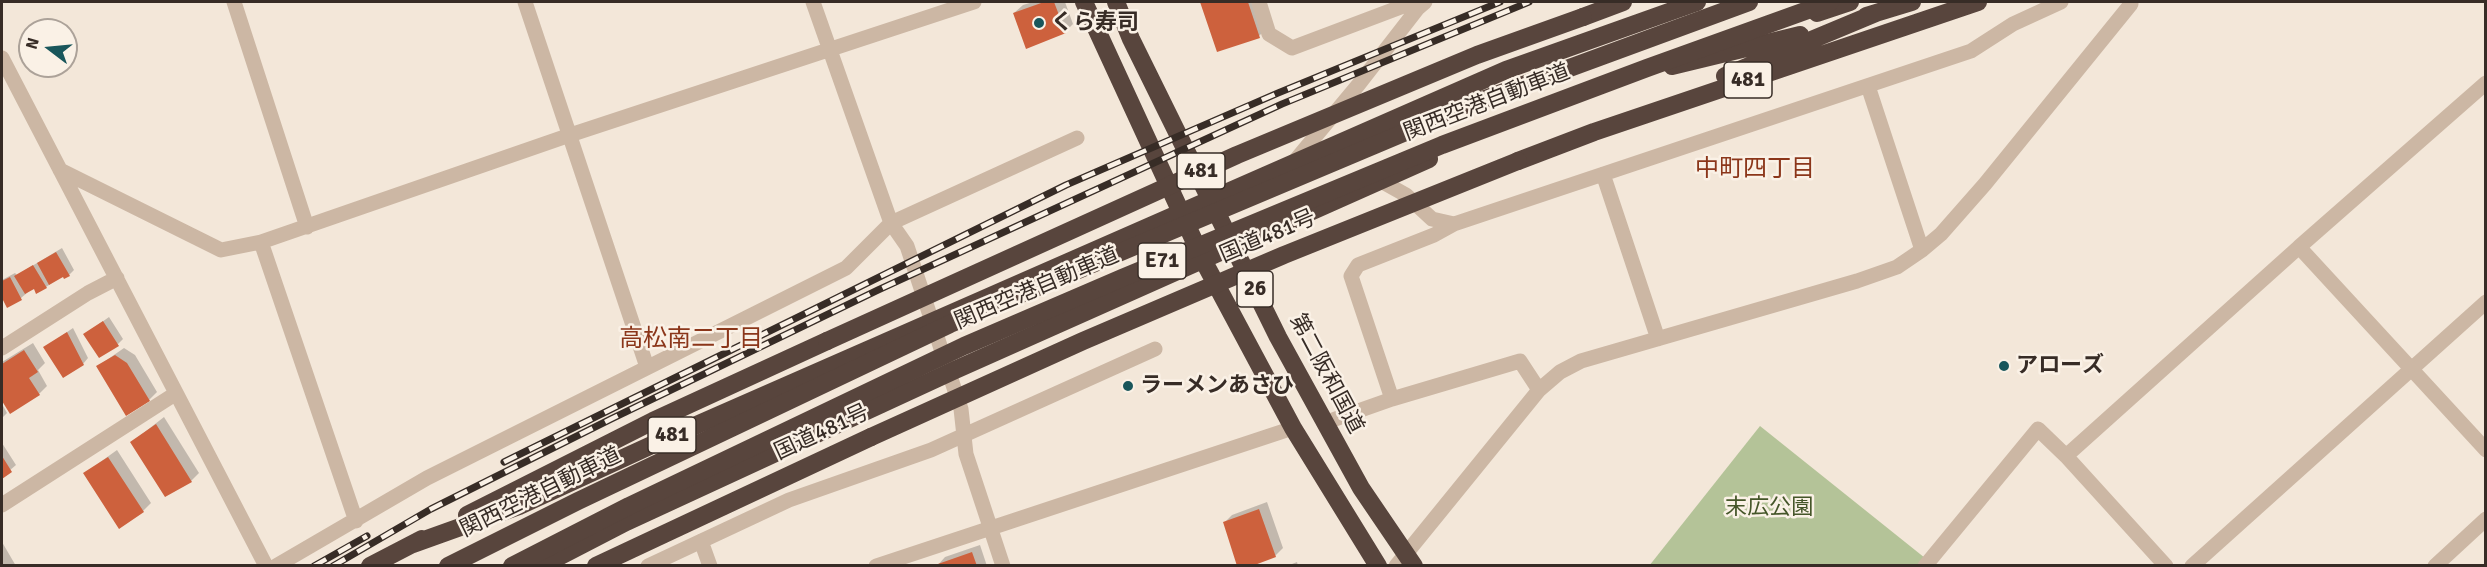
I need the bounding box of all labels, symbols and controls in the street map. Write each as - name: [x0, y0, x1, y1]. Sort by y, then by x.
- place label: くら寿司: [1051, 10, 1139, 36]
- marker: くら寿司: [1032, 16, 1046, 30]
- north arrow: [18, 18, 78, 78]
- text: N: [21, 35, 44, 52]
- street label: 関西空港自動車道: [1400, 59, 1574, 147]
- road number: 481: [1724, 62, 1772, 98]
- road number: 481: [1177, 153, 1225, 189]
- district label: 中町四丁目: [1695, 156, 1815, 184]
- street label: 国道481号: [1216, 205, 1320, 269]
- street label: 関西空港自動車道: [951, 242, 1123, 336]
- road number: E71: [1138, 243, 1186, 279]
- road number: 26: [1237, 271, 1273, 307]
- street label: 第二阪和国道: [1283, 310, 1369, 438]
- district label: 高松南二丁目: [619, 326, 763, 354]
- place label: アローズ: [2016, 353, 2104, 379]
- marker: アローズ: [1997, 359, 2011, 373]
- place label: ラーメンあさひ: [1140, 373, 1294, 399]
- marker: ラーメンあさひ: [1121, 379, 1135, 393]
- street label: 国道481号: [770, 400, 874, 466]
- road number: 481: [648, 417, 696, 453]
- street label: 関西空港自動車道: [456, 443, 626, 543]
- park label: 末広公園: [1725, 495, 1813, 521]

